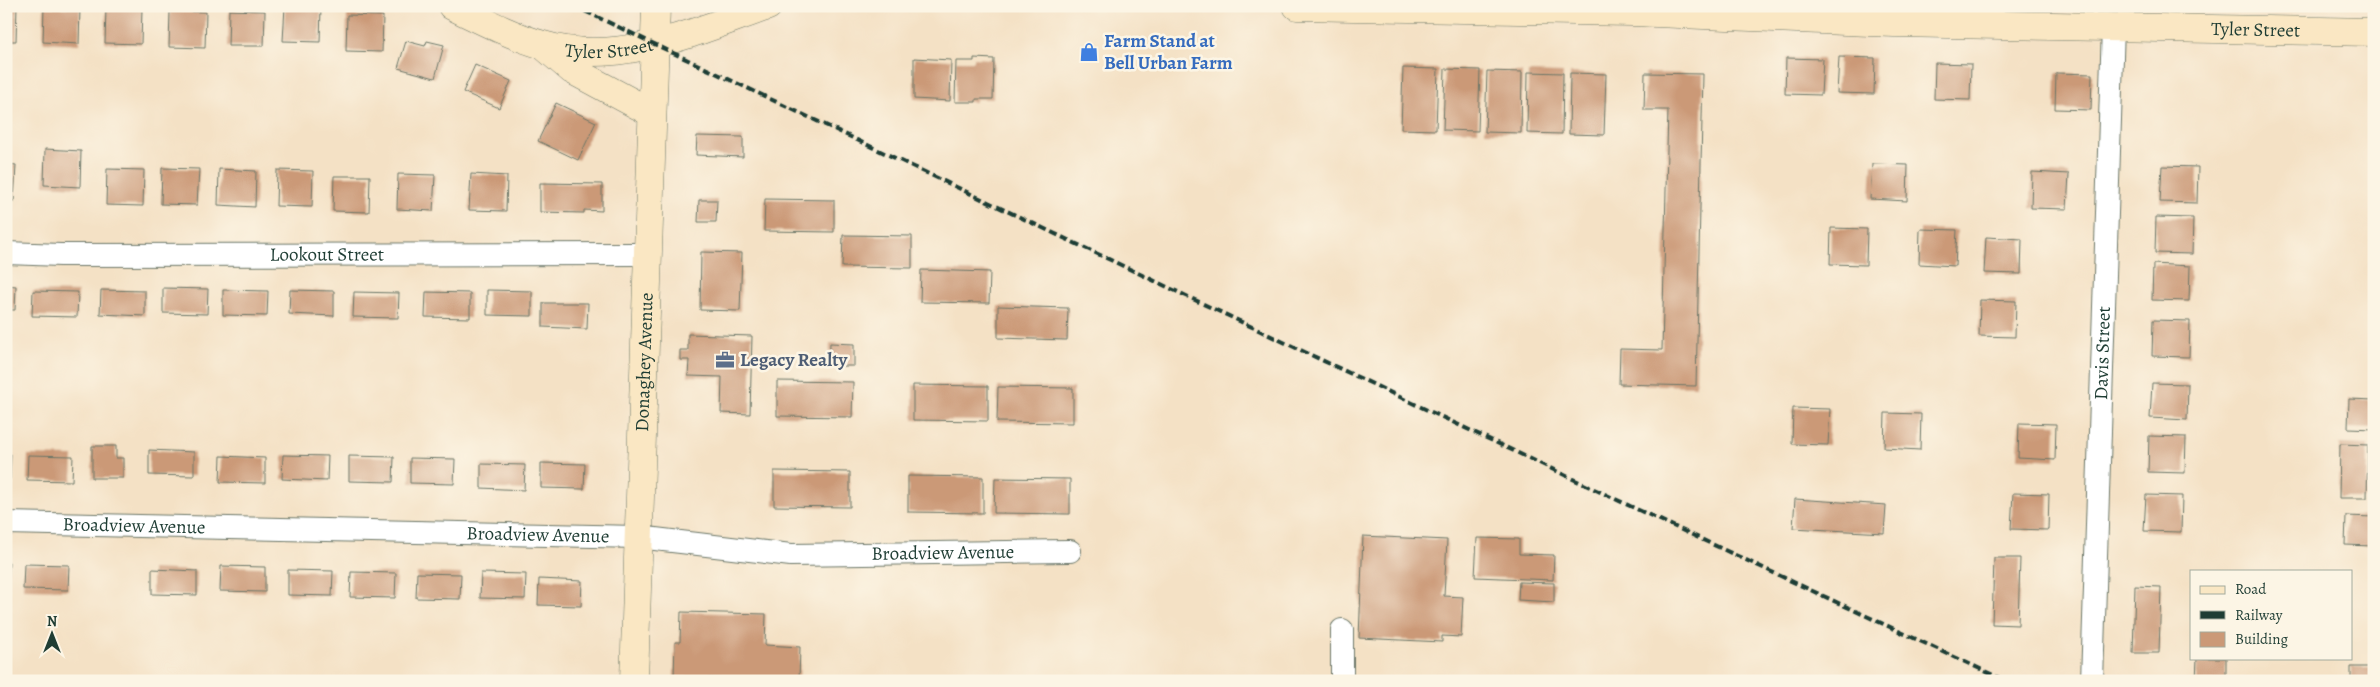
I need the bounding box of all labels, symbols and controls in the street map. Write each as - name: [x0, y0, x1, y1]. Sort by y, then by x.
- street label: Tyler Street: [2211, 16, 2300, 44]
- place label: Farm Stand at Bell Urban Farm: [1104, 28, 1233, 76]
- street label: Tyler Street: [563, 32, 656, 65]
- shop icon: Farm Stand at Bell Urban Farm: [1078, 41, 1100, 63]
- street label: Lookout Street: [270, 241, 384, 268]
- street label: Donaghey Avenue: [629, 292, 660, 432]
- street label: Davis Street: [2088, 306, 2117, 400]
- place label: Legacy Realty: [740, 347, 848, 373]
- office icon: Legacy Realty: [714, 349, 736, 371]
- street label: Broadview Avenue: [62, 511, 206, 540]
- street label: Broadview Avenue: [466, 520, 610, 549]
- street label: Broadview Avenue: [871, 539, 1014, 567]
- legend: [2190, 570, 2352, 660]
- text: Road: [2235, 579, 2267, 599]
- text: Railway: [2235, 605, 2283, 625]
- north arrow: [28, 610, 78, 660]
- text: N: [47, 612, 57, 631]
- text: Building: [2235, 629, 2288, 649]

